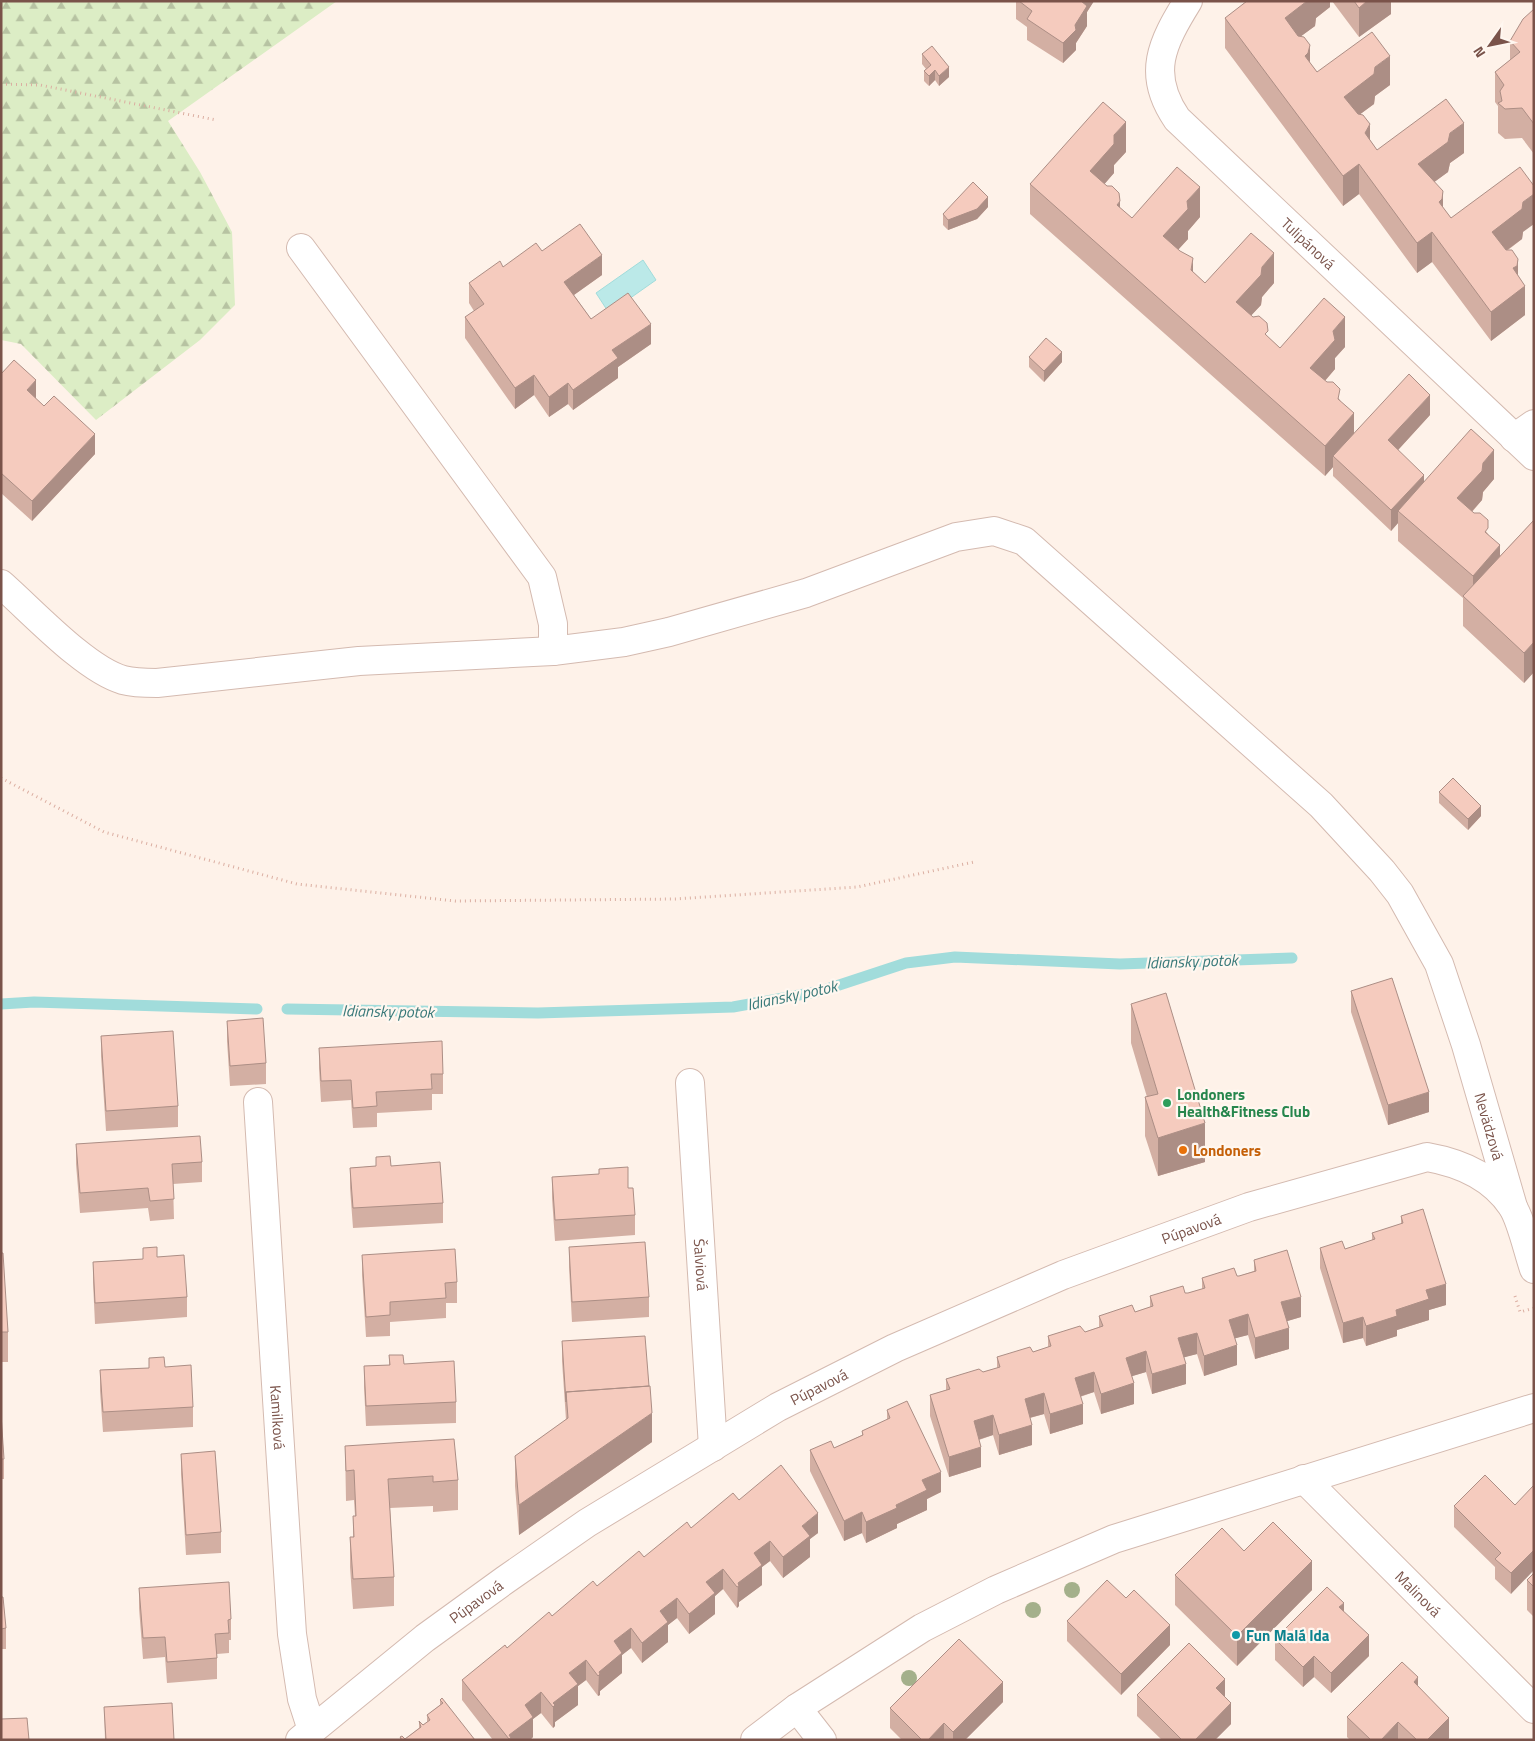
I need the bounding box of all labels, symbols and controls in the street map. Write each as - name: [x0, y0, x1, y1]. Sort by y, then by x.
- north arrow: [1465, 20, 1515, 70]
- text: N: [1467, 43, 1490, 62]
- street label: Tulipánová: [1276, 212, 1341, 275]
- water label: Idiansky potok: [1146, 947, 1240, 975]
- water label: Idiansky potok: [745, 973, 841, 1016]
- water label: Idiansky potok: [342, 998, 436, 1024]
- place label: Londoners Health&Fitness Club: [1177, 1083, 1310, 1123]
- street label: Nevädzová: [1469, 1090, 1510, 1163]
- marker: Londoners Health&Fitness Club: [1161, 1097, 1173, 1109]
- place label: Londoners: [1193, 1139, 1261, 1162]
- marker: Londoners: [1177, 1144, 1189, 1156]
- street label: Púpavová: [1158, 1207, 1224, 1250]
- street label: Šalviová: [688, 1238, 715, 1292]
- street label: Púpavová: [786, 1362, 852, 1411]
- street label: Kamilková: [265, 1384, 292, 1451]
- street label: Malinová: [1390, 1565, 1447, 1622]
- street label: Púpavová: [444, 1574, 508, 1629]
- place label: Fun Malá Ida: [1246, 1624, 1330, 1647]
- marker: Fun Malá Ida: [1230, 1629, 1242, 1641]

